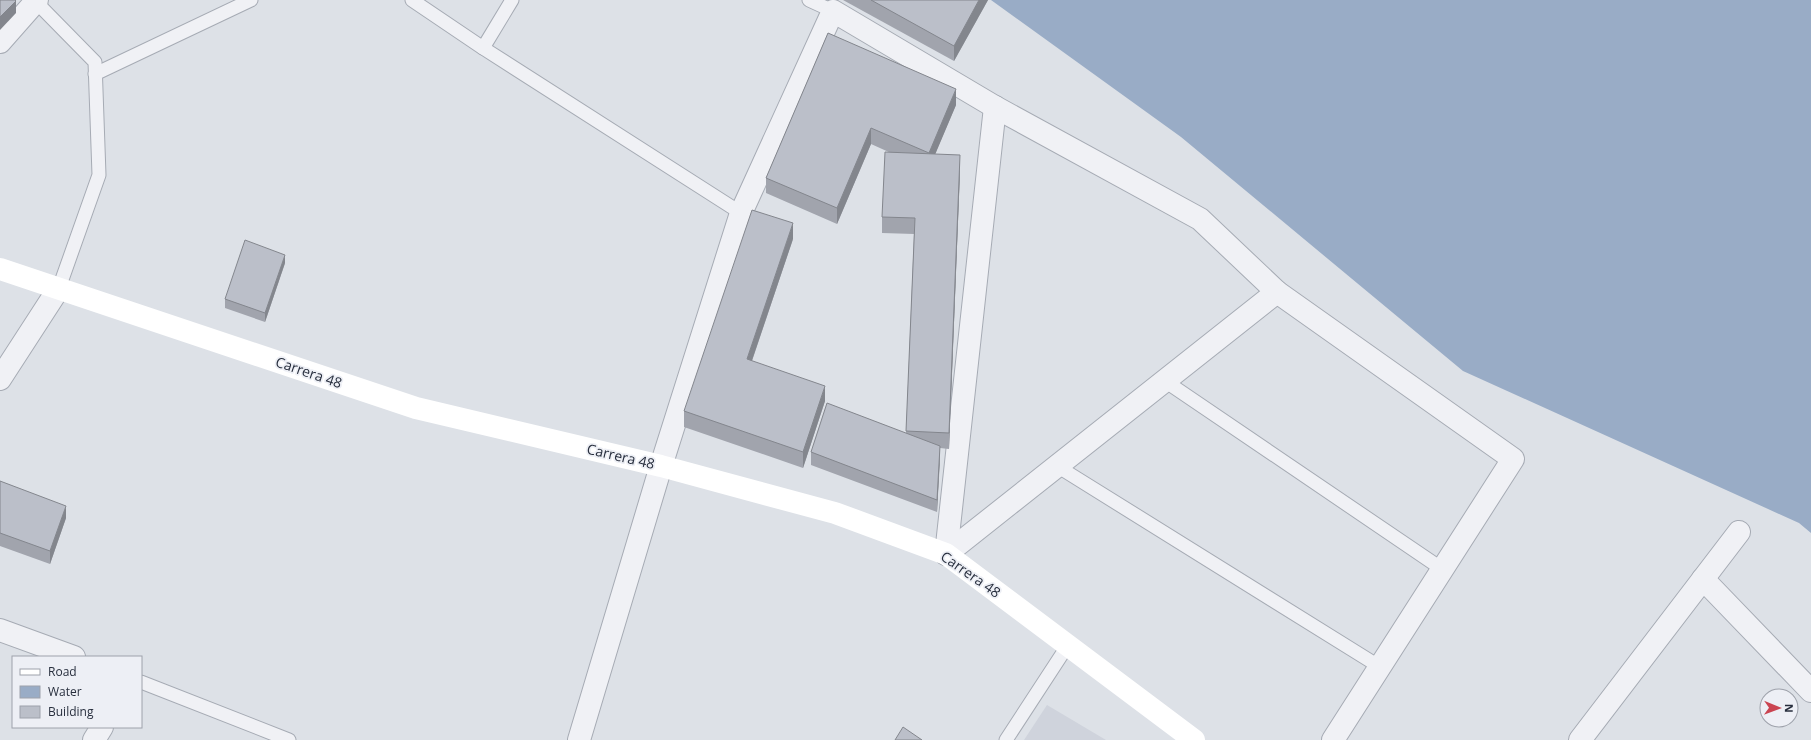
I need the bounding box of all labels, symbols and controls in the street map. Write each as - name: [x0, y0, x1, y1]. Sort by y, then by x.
- street label: Carrera 48: [273, 352, 345, 392]
- street label: Carrera 48: [585, 439, 657, 473]
- street label: Carrera 48: [937, 546, 1005, 602]
- legend: [12, 656, 142, 728]
- text: Road: [48, 663, 77, 680]
- text: Water: [48, 683, 82, 700]
- north arrow: [1759, 688, 1799, 728]
- text: Building: [48, 703, 94, 720]
- text: N: [1782, 704, 1797, 713]

